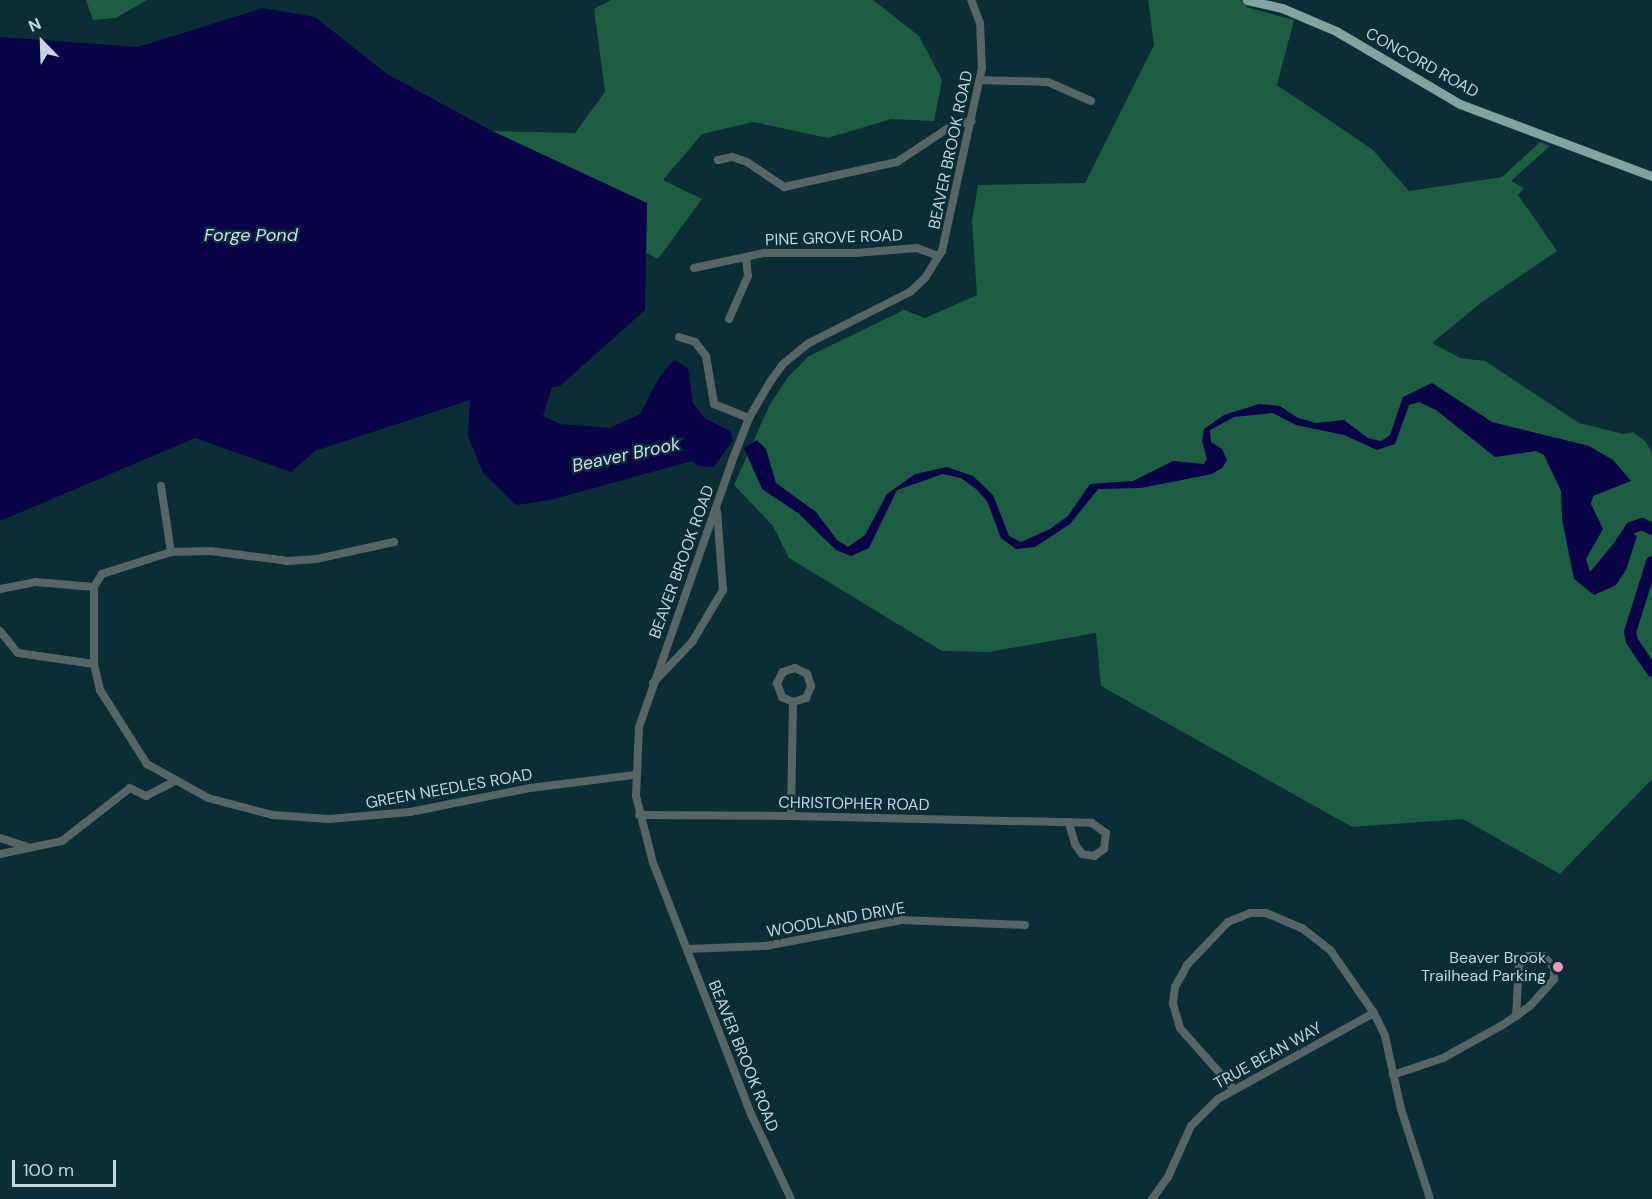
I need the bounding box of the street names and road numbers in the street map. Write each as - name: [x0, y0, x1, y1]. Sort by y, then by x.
- street label: CONCORD ROAD: [1362, 24, 1482, 102]
- street label: BEAVER BROOK ROAD: [925, 69, 977, 231]
- street label: PINE GROVE ROAD: [765, 226, 903, 250]
- street label: BEAVER BROOK ROAD: [645, 483, 719, 641]
- street label: GREEN NEEDLES ROAD: [364, 765, 534, 813]
- street label: CHRISTOPHER ROAD: [778, 793, 930, 815]
- street label: WOODLAND DRIVE: [765, 898, 907, 942]
- street label: BEAVER BROOK ROAD: [704, 978, 782, 1134]
- street label: TRUE BEAN WAY: [1211, 1019, 1325, 1093]

